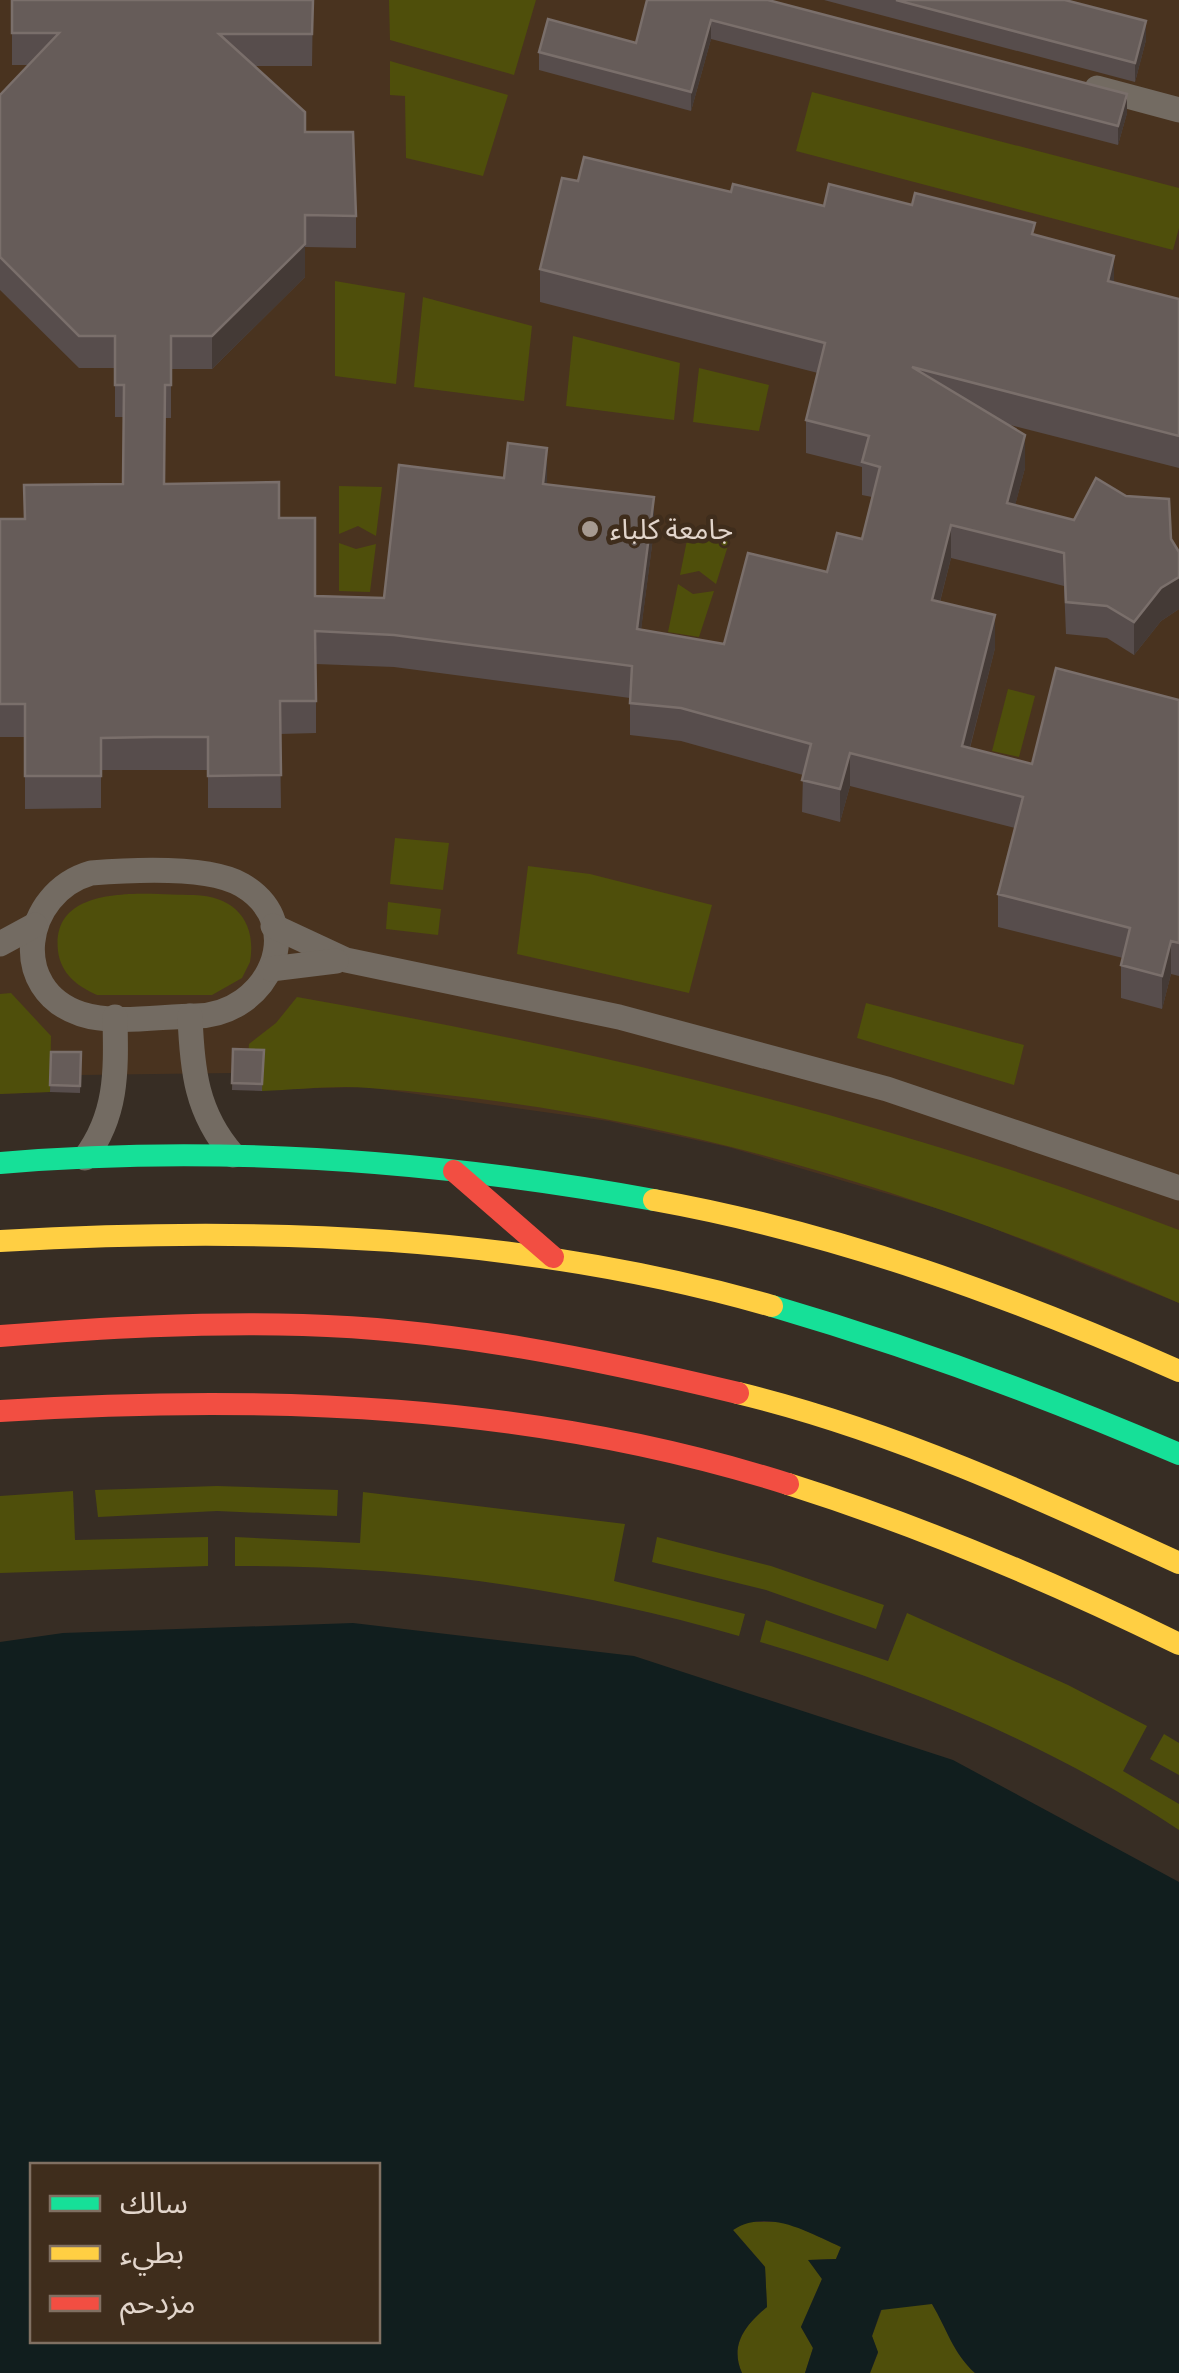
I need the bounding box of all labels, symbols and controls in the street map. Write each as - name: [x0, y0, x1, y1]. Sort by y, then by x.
- place label: جامعة كلباء: [610, 513, 733, 546]
- marker: جامعة كلباء: [579, 518, 601, 540]
- legend: [30, 2163, 380, 2343]
- text: سالك: [120, 2185, 188, 2220]
- text: بطيء: [120, 2235, 184, 2276]
- text: مزدحم: [120, 2285, 196, 2326]

